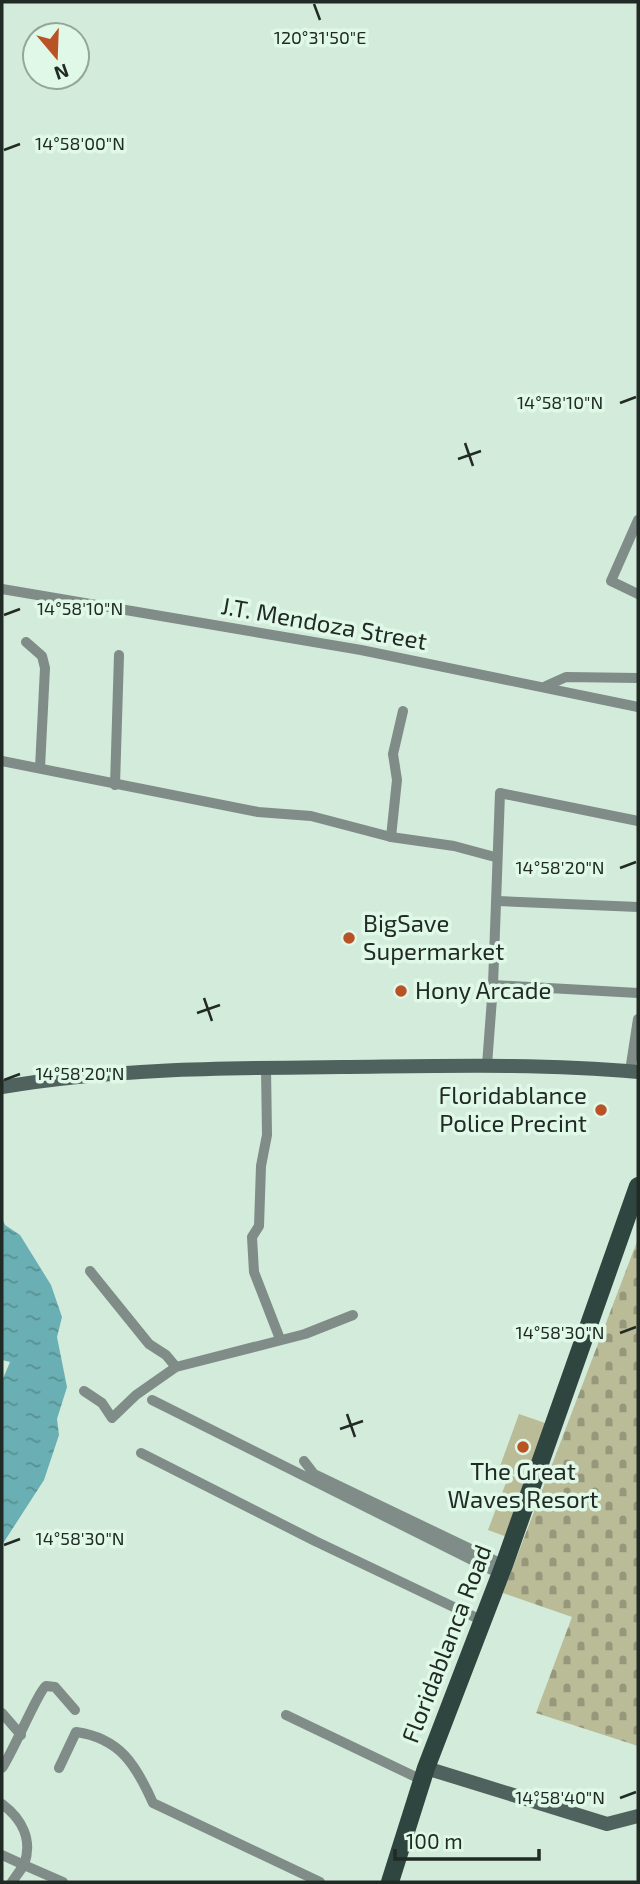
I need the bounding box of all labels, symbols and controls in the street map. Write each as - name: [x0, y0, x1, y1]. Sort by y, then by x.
- north arrow: [21, 21, 91, 91]
- text: 120°31'50"E: [274, 26, 366, 48]
- text: N: [51, 59, 72, 86]
- text: 14°58'00"N: [35, 132, 125, 154]
- text: 14°58'10"N: [517, 391, 603, 413]
- street label: J.T. Mendoza Street: [219, 590, 429, 655]
- text: 14°58'10"N: [37, 597, 123, 619]
- text: 14°58'20"N: [515, 856, 605, 878]
- place label: BigSave Supermarket: [363, 908, 504, 965]
- marker: BigSave Supermarket: [341, 930, 357, 946]
- place label: Hony Arcade: [415, 975, 551, 1004]
- marker: Hony Arcade: [393, 983, 409, 999]
- text: 14°58'20"N: [35, 1062, 125, 1084]
- place label: Floridablance Police Precint: [438, 1080, 587, 1137]
- marker: Floridablance Police Precint: [593, 1102, 609, 1118]
- text: 14°58'30"N: [515, 1321, 605, 1343]
- marker: The Great Waves Resort: [515, 1439, 531, 1455]
- place label: The Great Waves Resort: [448, 1456, 598, 1513]
- text: 14°58'30"N: [35, 1527, 125, 1549]
- street label: Floridablanca Road: [394, 1540, 497, 1747]
- text: 14°58'40"N: [515, 1786, 605, 1808]
- scale bar: [395, 1818, 538, 1862]
- text: 100 m: [406, 1828, 463, 1853]

